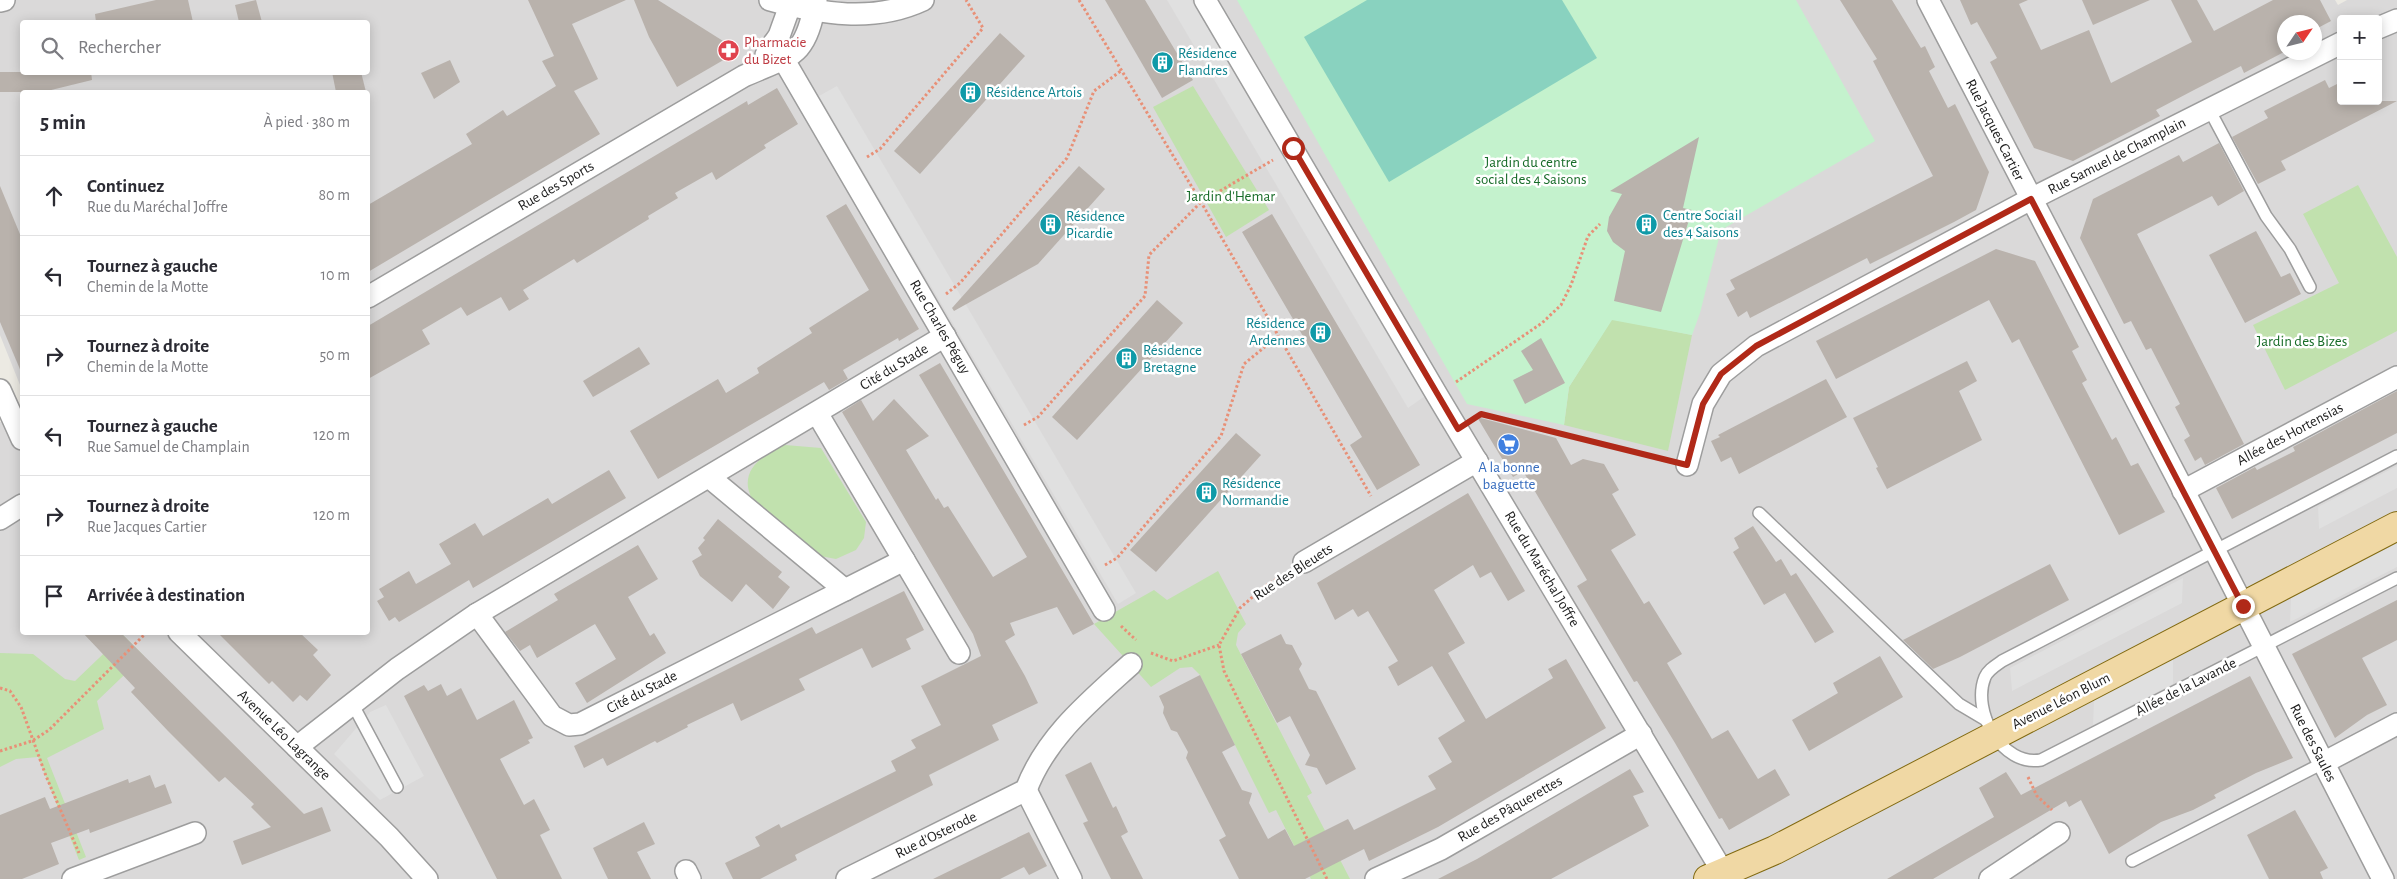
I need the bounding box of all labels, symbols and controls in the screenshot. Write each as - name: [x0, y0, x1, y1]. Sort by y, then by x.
- north arrow: [2277, 15, 2322, 60]
- map controls: [2337, 15, 2382, 105]
- button: +: [2337, 15, 2382, 60]
- search box: [20, 20, 370, 75]
- icon: search: [38, 34, 66, 62]
- place label: Pharmacie du Bizet: [744, 35, 807, 67]
- text: Rechercher: [78, 38, 161, 57]
- pharmacy icon: Pharmacie du Bizet: [716, 39, 740, 63]
- place label: Résidence Flandres: [1178, 46, 1237, 78]
- building icon: Résidence Flandres: [1150, 50, 1174, 74]
- button: −: [2337, 60, 2382, 105]
- street label: Rue Jacques Cartier: [1963, 77, 2027, 183]
- building icon: Résidence Artois: [958, 80, 982, 104]
- place label: Résidence Artois: [986, 85, 1082, 100]
- text: 5 min: [40, 112, 86, 133]
- text: À pied · 380 m: [263, 114, 350, 130]
- street label: Rue Samuel de Champlain: [2046, 115, 2188, 197]
- route start: [1282, 137, 1305, 160]
- park label: Jardin du centre social des 4 Saisons: [1475, 155, 1587, 187]
- street label: Rue des Sports: [515, 158, 597, 214]
- text: Continuez: [87, 177, 164, 196]
- icon: ahead: [40, 182, 68, 210]
- text: 80 m: [319, 187, 350, 203]
- park label: Jardin d'Hemar: [1187, 189, 1275, 204]
- text: Rue du Maréchal Joffre: [87, 199, 228, 215]
- place label: Centre Sociail des 4 Saisons: [1663, 208, 1742, 240]
- place label: Résidence Picardie: [1066, 209, 1125, 241]
- building icon: Centre Sociail des 4 Saisons: [1635, 212, 1659, 236]
- building icon: Résidence Picardie: [1038, 213, 1062, 237]
- text: Tournez à gauche: [87, 257, 218, 276]
- icon: left: [40, 262, 68, 290]
- text: 10 m: [321, 267, 350, 283]
- street label: Rue Charles Péguy: [907, 277, 973, 377]
- text: Chemin de la Motte: [87, 279, 208, 295]
- place label: Résidence Ardennes: [1246, 316, 1305, 348]
- building icon: Résidence Ardennes: [1309, 320, 1333, 344]
- park label: Jardin des Bizes: [2257, 334, 2347, 349]
- text: Tournez à droite: [87, 337, 209, 356]
- street label: Cité du Stade: [857, 341, 931, 393]
- icon: right: [40, 342, 68, 370]
- place label: Résidence Bretagne: [1143, 343, 1202, 375]
- text: 50 m: [319, 347, 350, 363]
- building icon: Résidence Bretagne: [1115, 347, 1139, 371]
- text: Chemin de la Motte: [87, 359, 208, 375]
- street label: Allée des Hortensias: [2234, 400, 2346, 468]
- text: Tournez à gauche: [87, 417, 218, 436]
- icon: left: [40, 422, 68, 450]
- text: 120 m: [313, 427, 350, 443]
- supermarket icon: A la bonne baguette: [1497, 432, 1521, 456]
- text: Rue Samuel de Champlain: [87, 439, 250, 455]
- place label: A la bonne baguette: [1478, 460, 1540, 492]
- place label: Résidence Normandie: [1222, 476, 1289, 508]
- building icon: Résidence Normandie: [1194, 480, 1218, 504]
- text: Tournez à droite: [87, 497, 209, 516]
- icon: right: [40, 502, 68, 530]
- text: 120 m: [313, 507, 350, 523]
- street label: Rue du Maréchal Joffre: [1502, 509, 1582, 630]
- text: Rue Jacques Cartier: [87, 519, 206, 535]
- street label: Rue des Bleuets: [1251, 541, 1335, 603]
- icon: arrive: [40, 582, 68, 610]
- text: Arrivée à destination: [87, 586, 245, 605]
- route end: [2232, 595, 2255, 618]
- street label: Allée de la Lavande: [2133, 655, 2239, 719]
- street label: Cité du Stade: [604, 668, 680, 716]
- street label: Avenue Léon Blum: [2010, 670, 2112, 732]
- street label: Avenue Léo Lagrange: [235, 687, 333, 783]
- street label: Rue des Saules: [2287, 702, 2339, 784]
- street label: Rue des Pâquerettes: [1455, 773, 1565, 845]
- street label: Rue d'Osterode: [893, 809, 979, 861]

